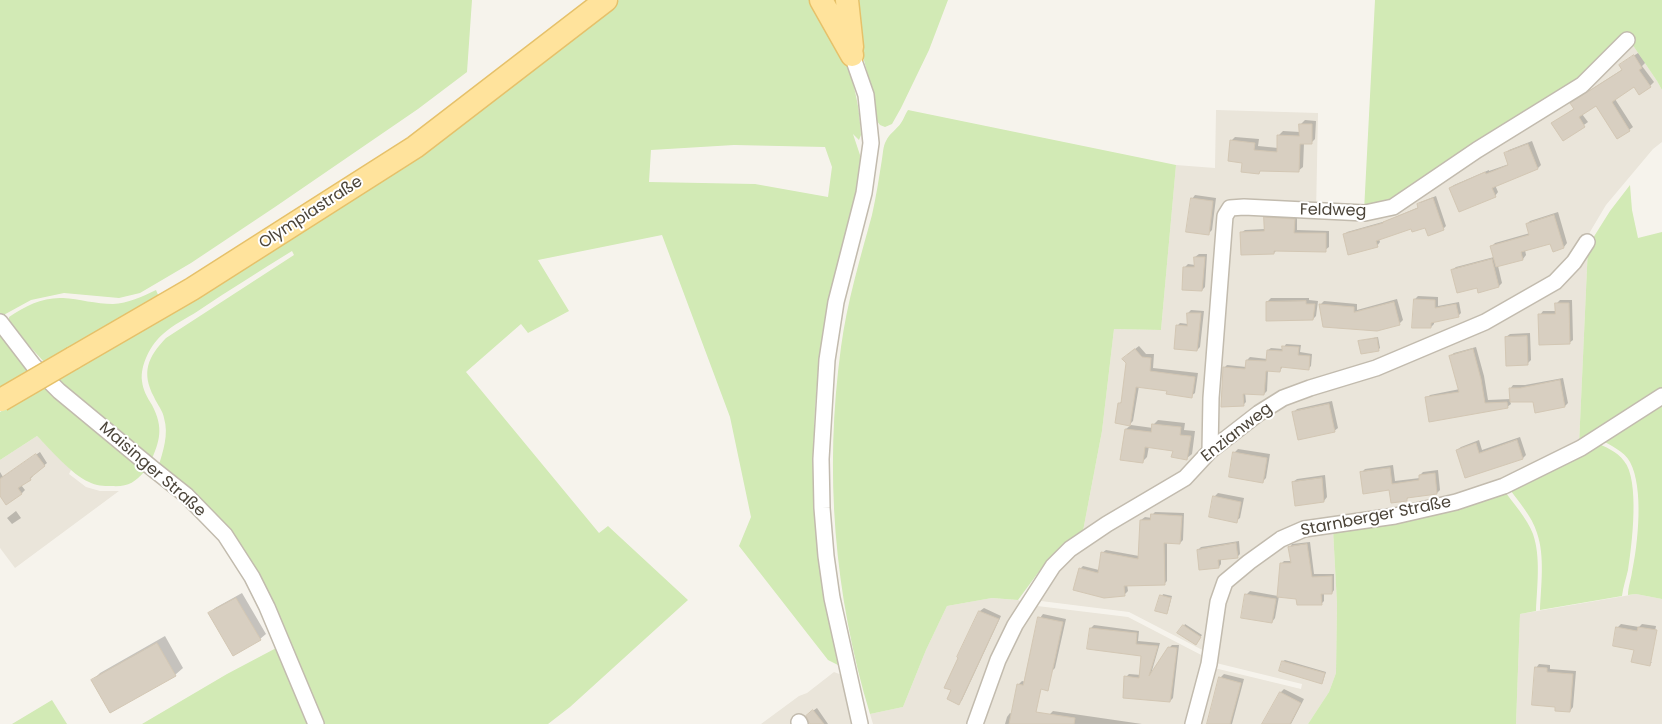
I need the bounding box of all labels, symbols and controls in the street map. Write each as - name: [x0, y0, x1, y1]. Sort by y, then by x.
- street label: Olympiastraße: [256, 172, 366, 254]
- street label: Feldweg: [1300, 201, 1366, 221]
- street label: Enzianweg: [1198, 399, 1276, 467]
- street label: Maisinger Straße: [95, 419, 209, 521]
- street label: Starnberger Straße: [1299, 493, 1453, 541]

